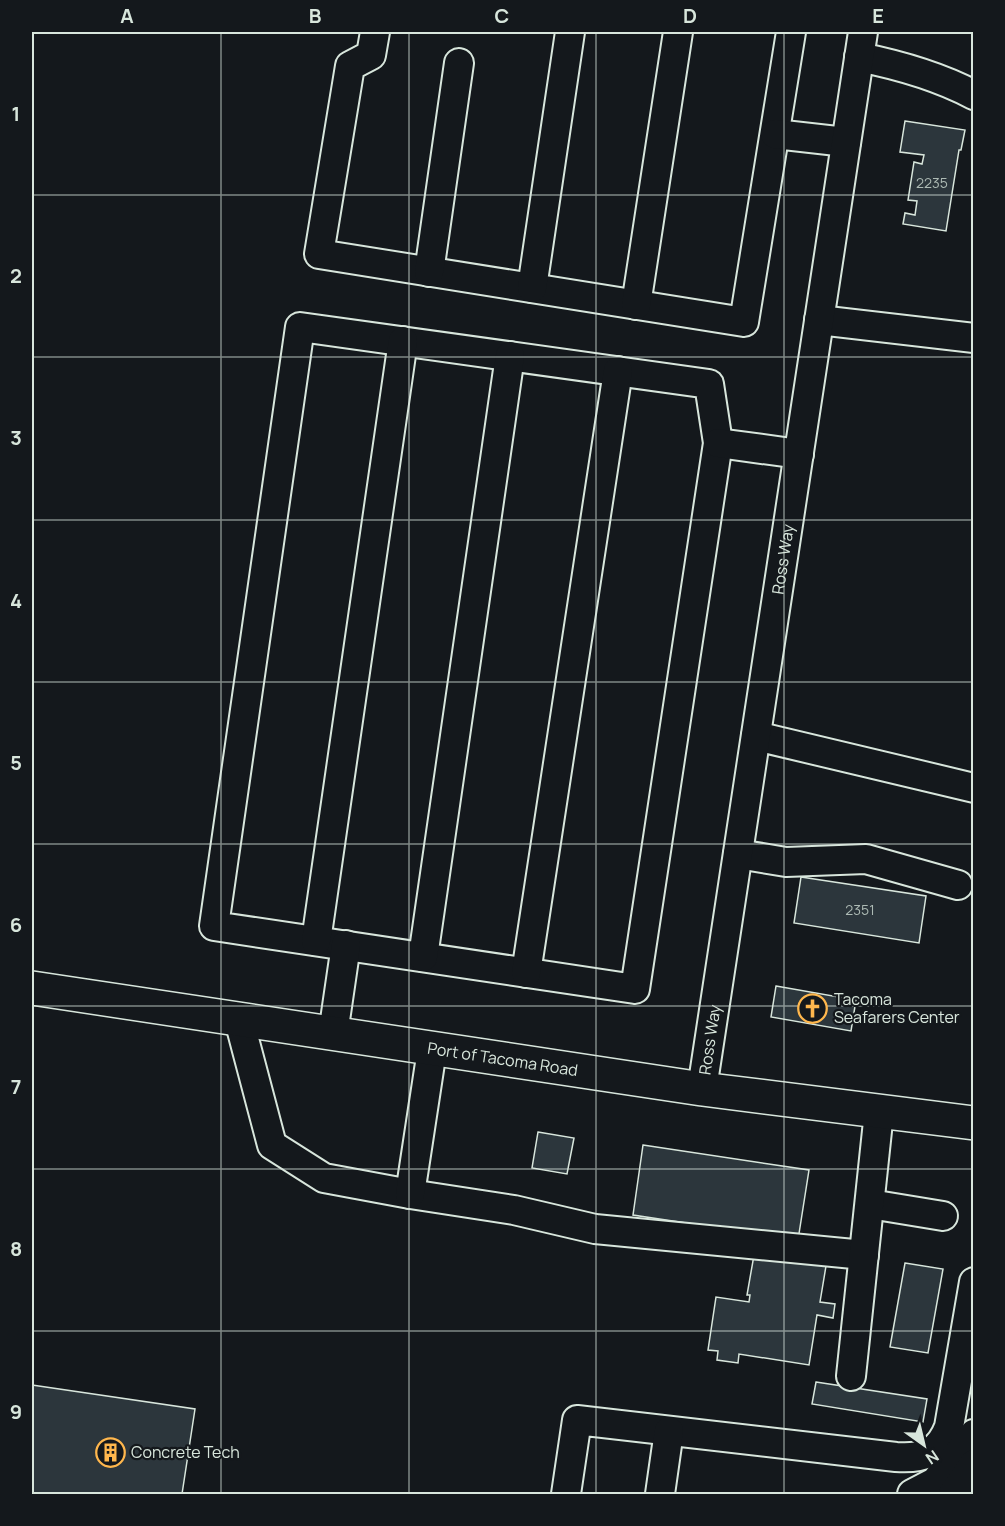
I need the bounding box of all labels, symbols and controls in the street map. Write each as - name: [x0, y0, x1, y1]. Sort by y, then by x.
- text: A: [120, 2, 134, 29]
- text: B: [309, 2, 322, 29]
- text: C: [495, 2, 509, 29]
- text: D: [683, 2, 697, 29]
- text: E: [872, 2, 884, 29]
- text: 1: [12, 100, 20, 127]
- house number: 2235: [916, 173, 948, 192]
- text: 2: [10, 262, 22, 289]
- text: 3: [10, 424, 22, 451]
- street label: Ross Way: [767, 522, 799, 596]
- text: 4: [10, 587, 22, 614]
- text: 5: [10, 749, 22, 776]
- house number: 2351: [845, 900, 875, 919]
- text: 6: [10, 911, 22, 938]
- place label: Tacoma Seafarers Center: [834, 988, 960, 1028]
- church icon: Tacoma Seafarers Center: [797, 992, 829, 1024]
- street label: Ross Way: [693, 1002, 726, 1076]
- street label: Port of Tacoma Road: [426, 1037, 579, 1081]
- text: 7: [11, 1073, 21, 1100]
- text: 8: [10, 1235, 22, 1262]
- text: 9: [10, 1398, 22, 1425]
- north arrow: [894, 1415, 954, 1475]
- building icon: Concrete Tech: [94, 1436, 126, 1468]
- place label: Concrete Tech: [131, 1441, 240, 1463]
- text: N: [921, 1445, 943, 1470]

